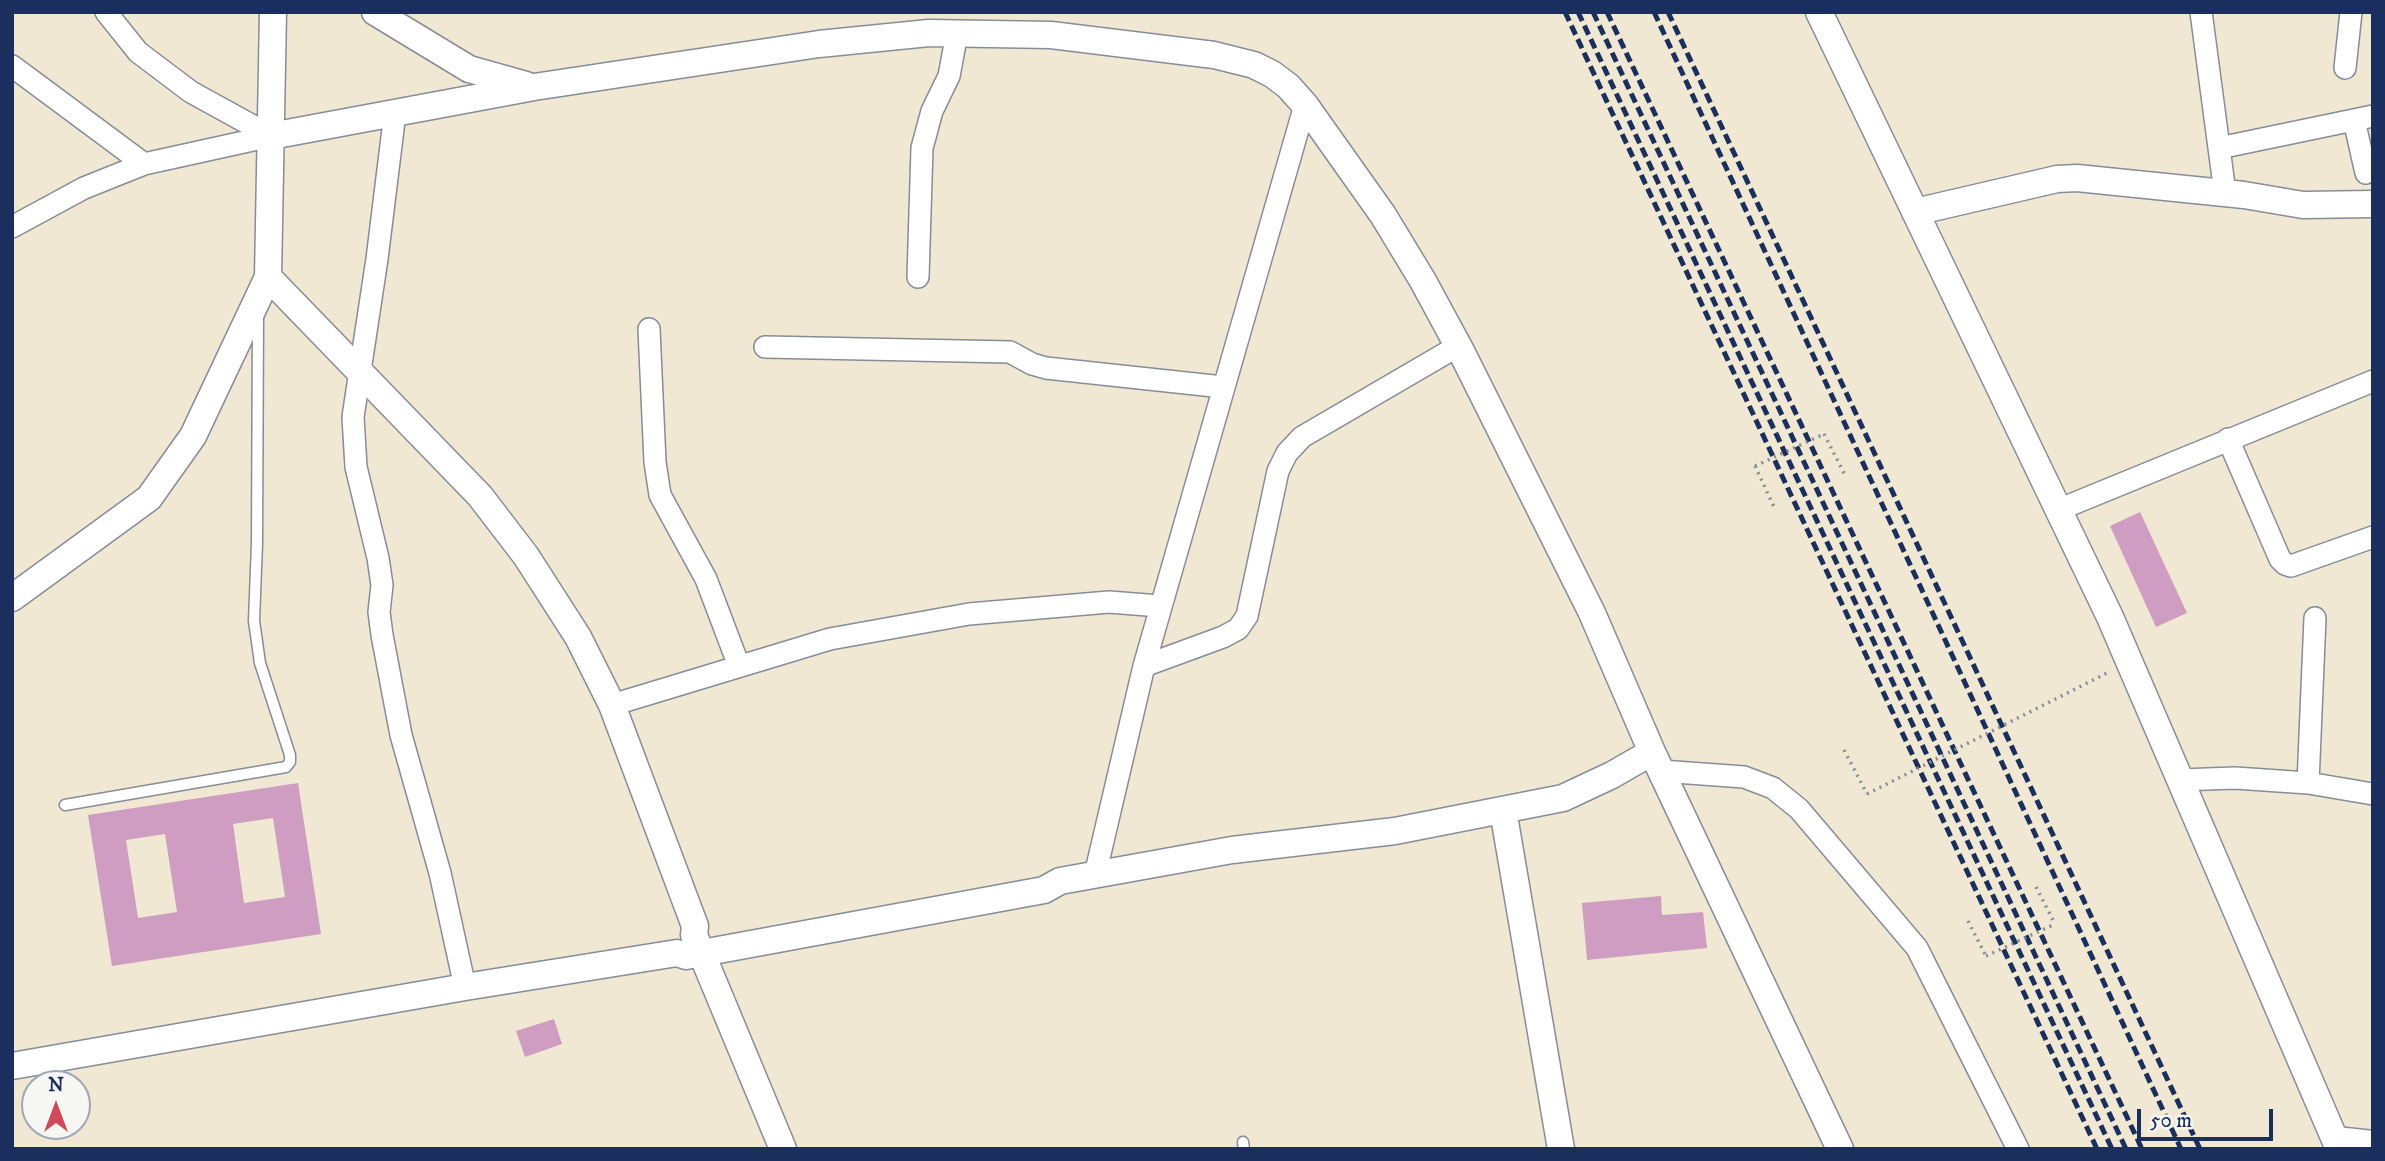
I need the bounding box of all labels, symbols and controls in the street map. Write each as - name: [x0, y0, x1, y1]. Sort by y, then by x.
- north arrow: [21, 1070, 91, 1140]
- text: N: [48, 1074, 64, 1097]
- scale bar: [2140, 1094, 2276, 1138]
- text: 50 m: [2150, 1108, 2192, 1134]

